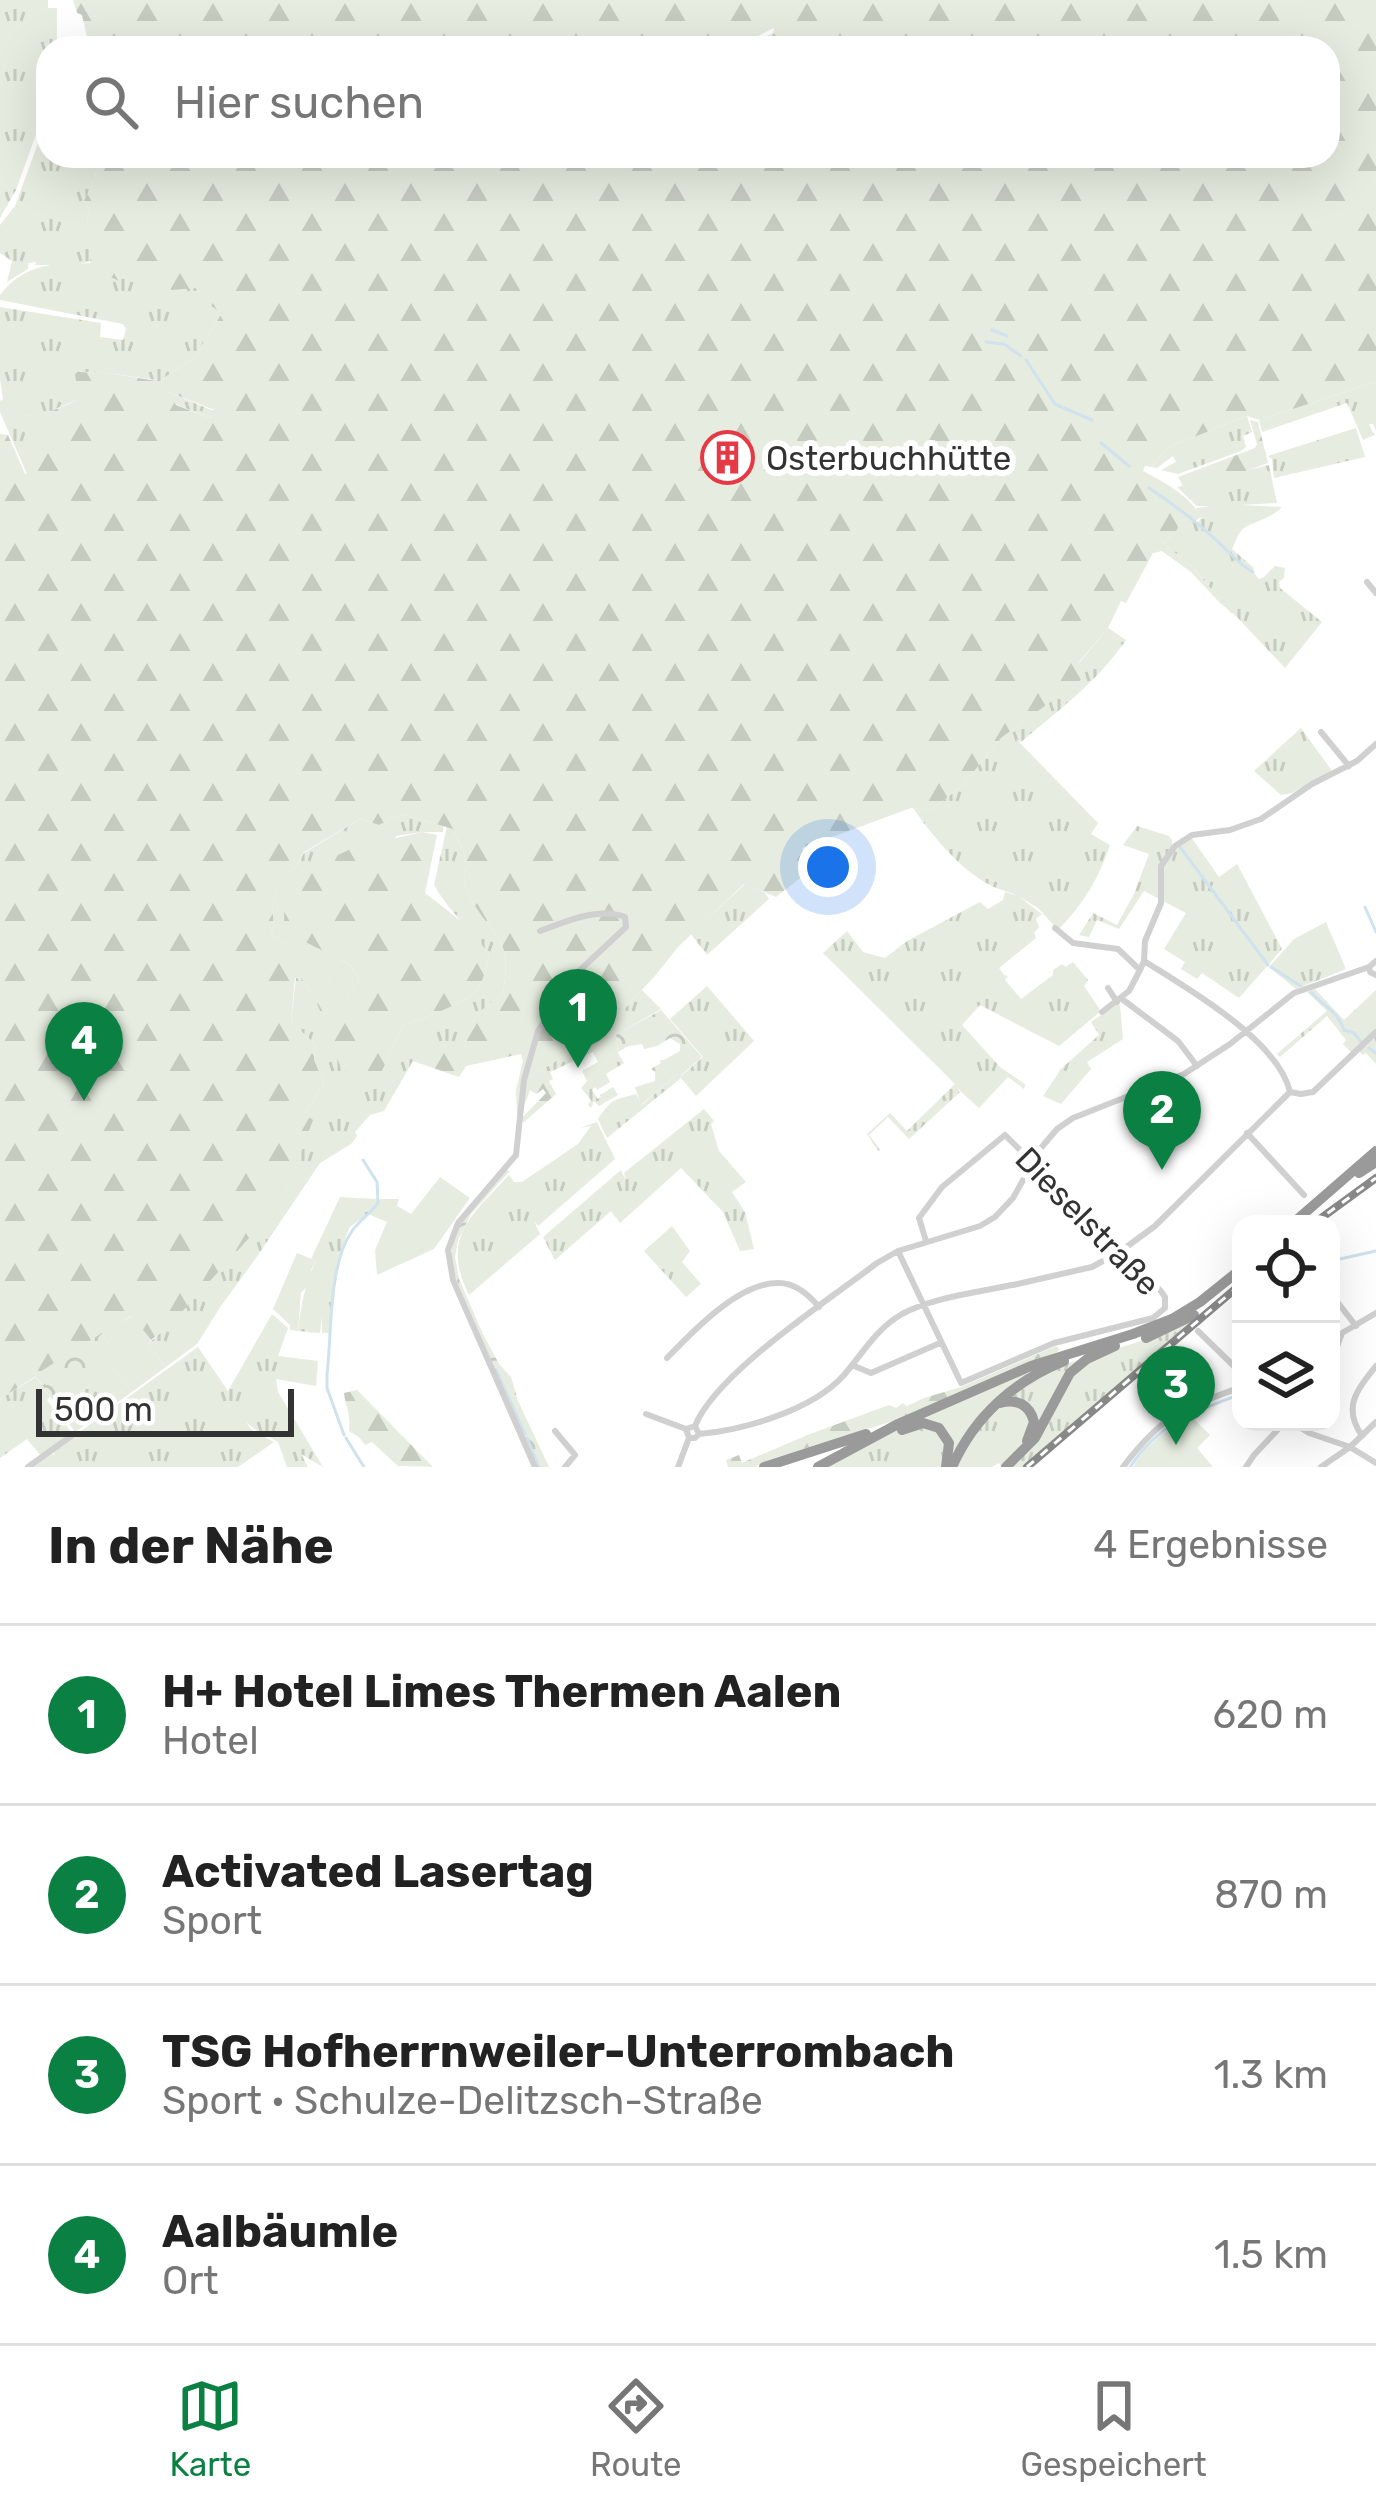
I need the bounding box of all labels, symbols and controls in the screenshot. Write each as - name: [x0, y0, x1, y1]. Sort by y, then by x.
- search box: [36, 36, 1340, 168]
- icon: search: [78, 69, 144, 135]
- text: Hier suchen: [174, 76, 424, 129]
- building icon: Osterbuchhütte: [699, 430, 755, 486]
- place label: Osterbuchhütte: [766, 439, 1011, 478]
- your location: [798, 837, 858, 897]
- pin: 1: [539, 969, 617, 1068]
- pin: 4: [45, 1002, 123, 1101]
- pin: 2: [1123, 1071, 1201, 1170]
- street label: Dieselstraße: [1007, 1139, 1168, 1303]
- map controls: [1232, 1215, 1340, 1431]
- button: locate: [1232, 1215, 1340, 1323]
- button: layers: [1232, 1323, 1340, 1431]
- pin: 3: [1137, 1346, 1215, 1445]
- scale bar: [36, 1383, 294, 1436]
- text: 500 m: [54, 1390, 153, 1429]
- text: In der Nähe: [48, 1515, 334, 1576]
- text: 4 Ergebnisse: [1093, 1522, 1328, 1568]
- text: H+ Hotel Limes Thermen Aalen: [162, 1665, 841, 1718]
- text: 1: [77, 1692, 97, 1738]
- text: 620 m: [1213, 1692, 1328, 1738]
- text: Hotel: [162, 1718, 259, 1764]
- text: Activated Lasertag: [162, 1845, 594, 1898]
- text: 2: [74, 1872, 100, 1918]
- text: 870 m: [1214, 1872, 1328, 1918]
- text: Sport: [162, 1898, 262, 1944]
- text: TSG Hofherrnweiler-Unterrombach: [162, 2025, 955, 2078]
- text: 3: [74, 2052, 100, 2098]
- text: 1.3 km: [1214, 2052, 1328, 2098]
- text: Sport · Schulze-Delitzsch-Straße: [162, 2078, 763, 2124]
- text: Aalbäumle: [162, 2205, 398, 2258]
- text: 4: [74, 2232, 100, 2278]
- text: 1.5 km: [1214, 2232, 1328, 2278]
- text: Ort: [162, 2258, 218, 2304]
- tab: Karte: [169, 2373, 251, 2484]
- tab: Route: [590, 2373, 682, 2484]
- tab: Gespeichert: [1020, 2373, 1207, 2484]

